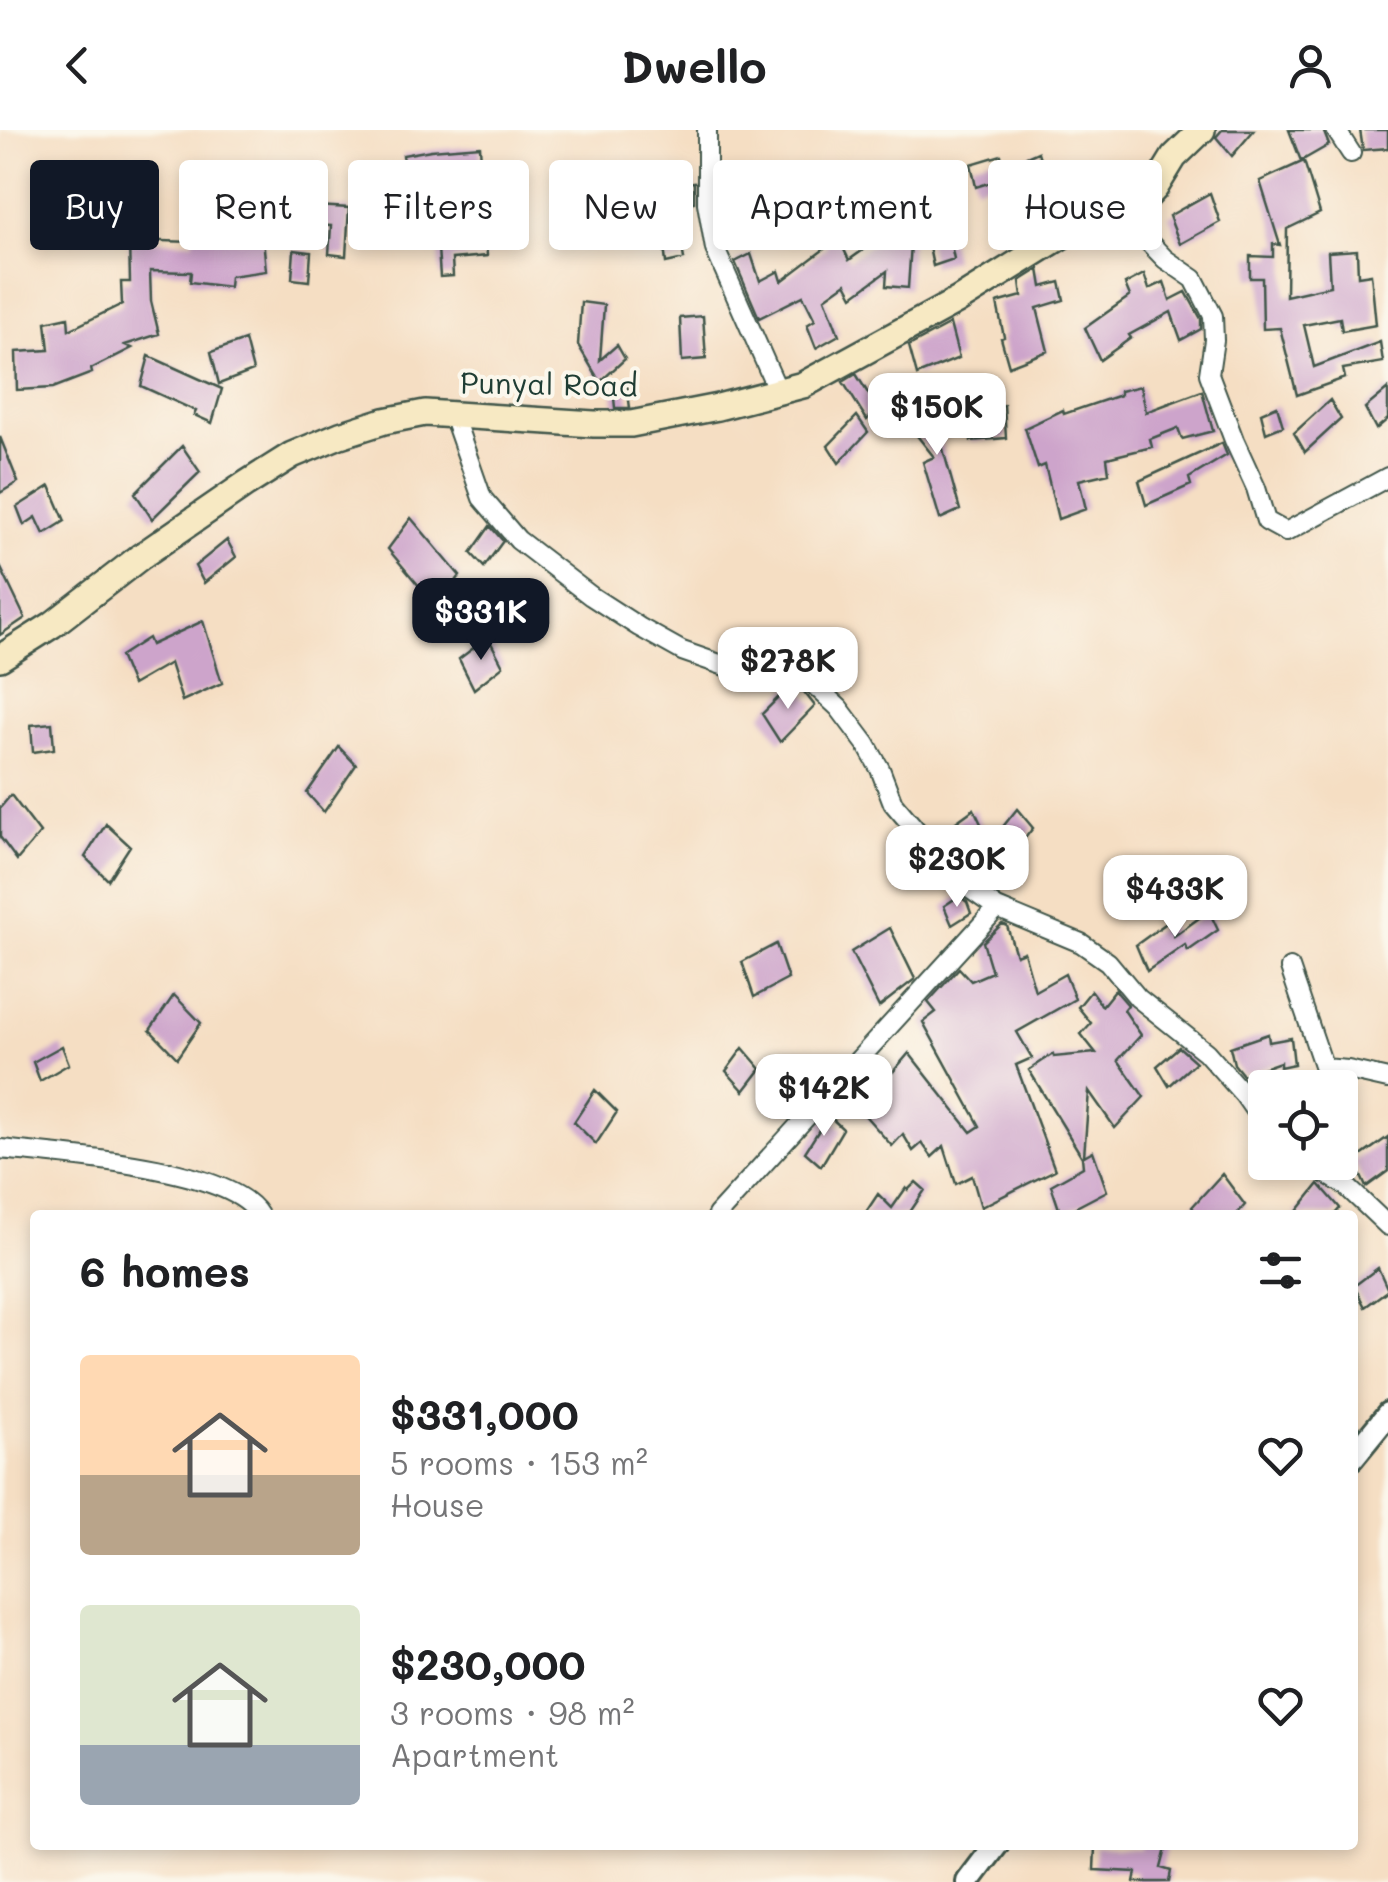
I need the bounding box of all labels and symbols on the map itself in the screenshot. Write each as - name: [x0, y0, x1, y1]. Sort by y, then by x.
- street label: Punyal Road: [460, 361, 638, 405]
- pin: $150K: [867, 373, 1007, 458]
- pin: $331K: [411, 578, 551, 663]
- pin: $278K: [718, 627, 858, 712]
- pin: $230K: [887, 825, 1027, 910]
- pin: $433K: [1105, 855, 1245, 940]
- pin: $142K: [754, 1054, 894, 1139]

